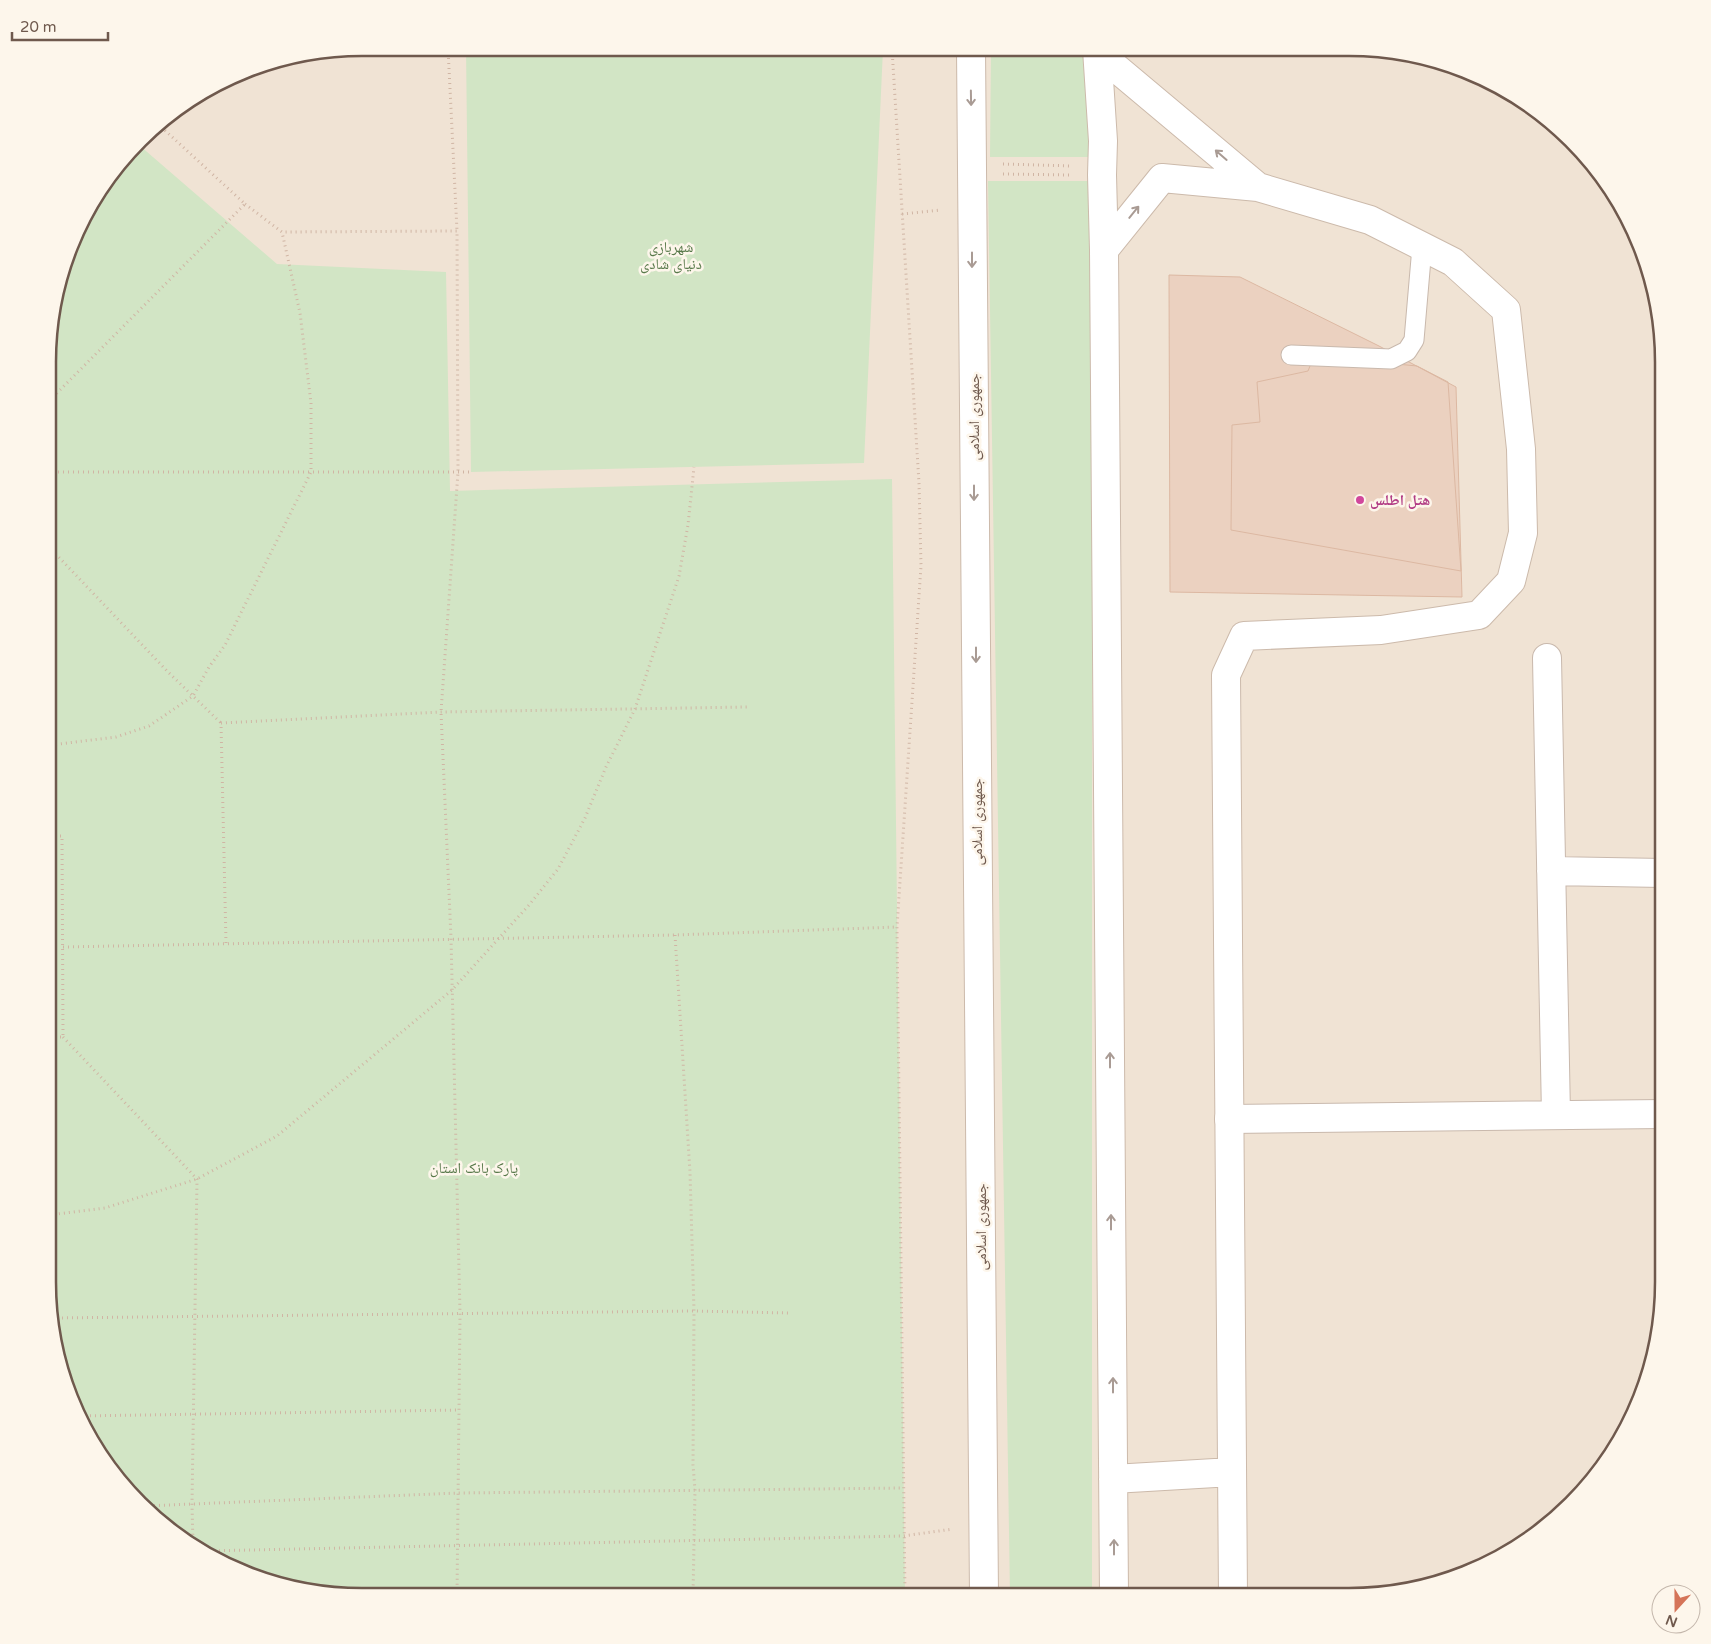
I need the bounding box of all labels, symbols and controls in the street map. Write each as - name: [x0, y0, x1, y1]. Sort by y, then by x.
- scale bar: [12, 10, 109, 42]
- text: 20 m: [20, 18, 57, 36]
- one-way arrow: [966, 90, 976, 106]
- one-way arrow: [1215, 149, 1228, 161]
- one-way arrow: [1129, 206, 1140, 219]
- park label: شهربازی دنیای شادی: [640, 238, 702, 274]
- one-way arrow: [967, 252, 977, 268]
- street label: جمهوری اسلامی: [965, 373, 984, 461]
- one-way arrow: [969, 484, 979, 501]
- place label: هتل اطلس: [1370, 491, 1430, 509]
- marker: هتل اطلس: [1354, 494, 1366, 506]
- one-way arrow: [971, 647, 981, 663]
- street label: جمهوری اسلامی: [968, 778, 987, 866]
- one-way arrow: [1105, 1052, 1115, 1068]
- park label: پارک بانک استان: [430, 1159, 518, 1178]
- street label: جمهوری اسلامی: [972, 1183, 991, 1271]
- one-way arrow: [1106, 1214, 1116, 1230]
- one-way arrow: [1108, 1377, 1118, 1393]
- one-way arrow: [1109, 1539, 1119, 1556]
- north arrow: [1651, 1584, 1701, 1634]
- text: N: [1663, 1611, 1680, 1631]

